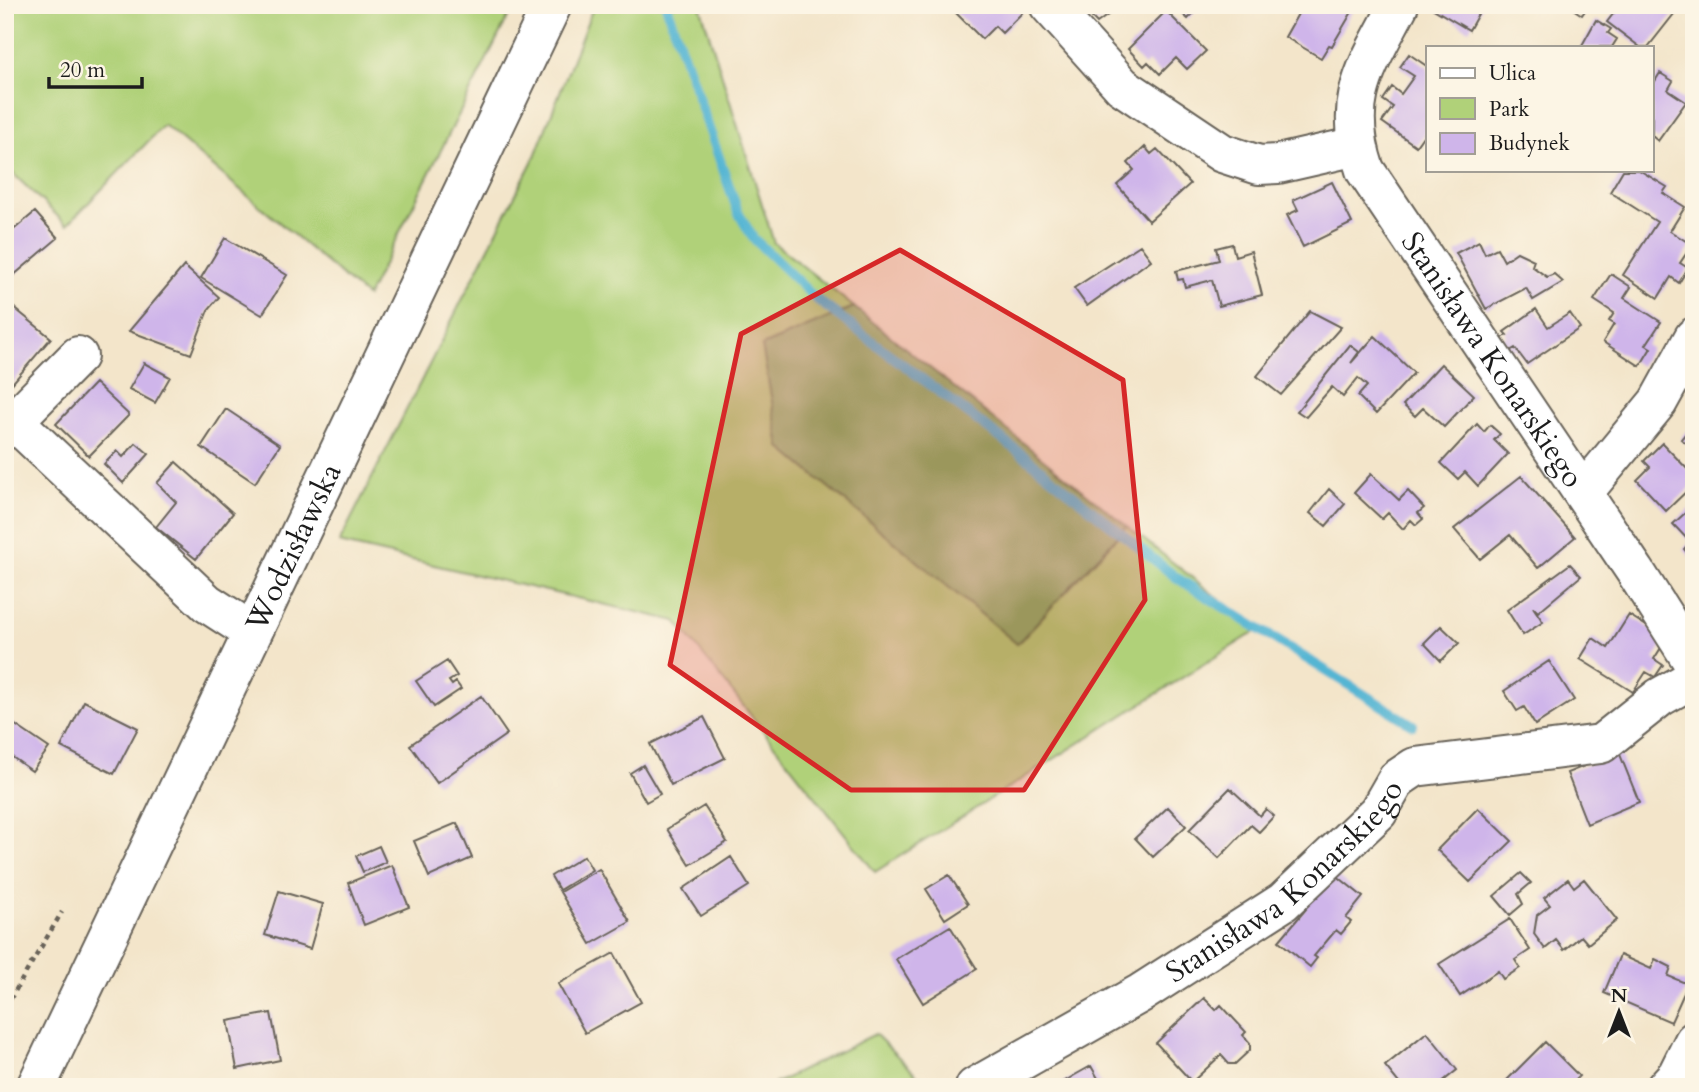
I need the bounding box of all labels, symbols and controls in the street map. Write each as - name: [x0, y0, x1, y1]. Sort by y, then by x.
- scale bar: [49, 46, 142, 90]
- legend: [1426, 46, 1654, 172]
- text: 20 m: [60, 56, 105, 85]
- text: Ulica: [1489, 59, 1536, 88]
- text: Park: [1489, 95, 1530, 124]
- text: Budynek: [1489, 129, 1571, 158]
- street label: Stanisława Konarskiego: [1392, 224, 1594, 496]
- street label: Wodzisławska: [235, 456, 351, 639]
- street label: Stanisława Konarskiego: [1158, 772, 1413, 992]
- north arrow: [1584, 976, 1654, 1046]
- text: N: [1611, 983, 1628, 1009]

